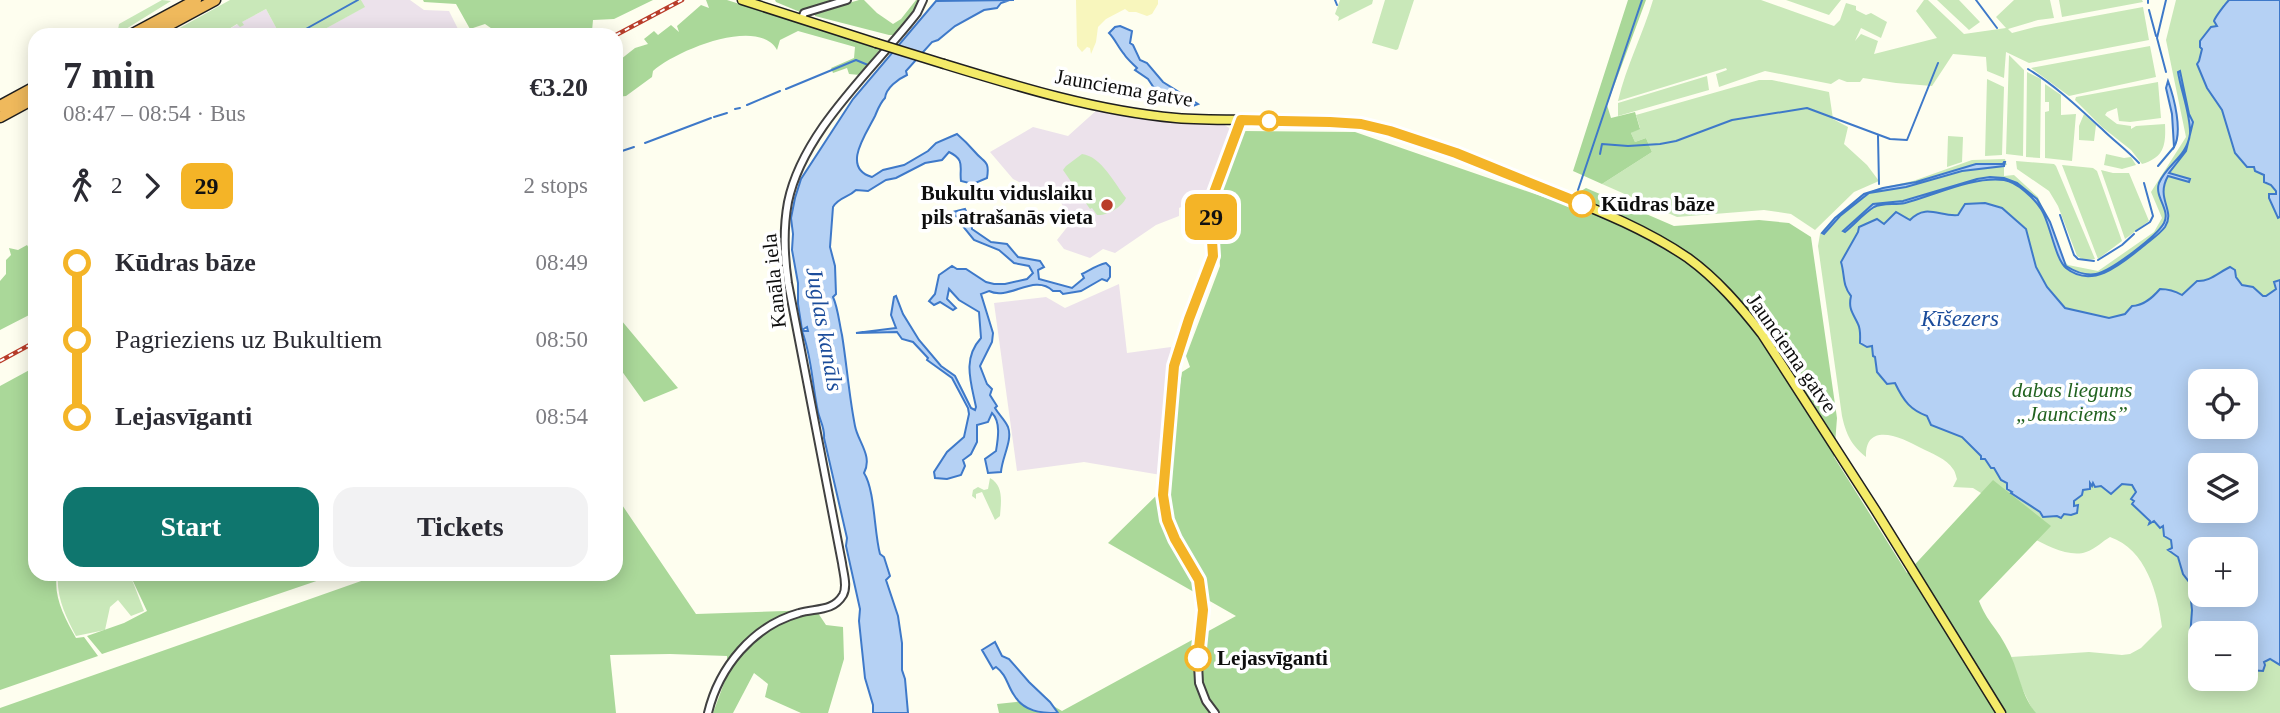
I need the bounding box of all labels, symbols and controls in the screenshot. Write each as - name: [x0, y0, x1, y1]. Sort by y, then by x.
- text: 7 min: [63, 54, 155, 96]
- street label: Jaunciema gatve: [1053, 64, 1195, 112]
- text: €3.20: [530, 73, 588, 102]
- text: 08:47 – 08:54 · Bus: [63, 101, 246, 126]
- unlabelled marker: [1259, 111, 1279, 131]
- icon: walk: [63, 167, 101, 205]
- icon: forward: [133, 167, 171, 205]
- text: 2: [111, 173, 123, 198]
- text: 29: [195, 173, 219, 199]
- text: 2 stops: [523, 173, 588, 198]
- place label: Bukultu viduslaiku pils atrašanās vieta: [921, 181, 1093, 229]
- marker: Kūdras bāze: [1569, 191, 1595, 217]
- place label: Kūdras bāze: [1601, 192, 1715, 216]
- line badge: 29: [1180, 194, 1242, 240]
- marker: Bukultu viduslaiku pils atrašanās vieta: [1099, 197, 1115, 213]
- text: 29: [1199, 204, 1223, 230]
- street label: Kanāla iela: [757, 232, 791, 330]
- text: Kūdras bāze: [115, 248, 256, 277]
- text: 08:49: [536, 250, 588, 275]
- water label: Juglas kanāls: [801, 265, 848, 393]
- street label: Jaunciema gatve: [1742, 289, 1842, 417]
- water label: Ķīšezers: [1920, 306, 1999, 332]
- text: Pagrieziens uz Bukultiem: [115, 325, 382, 354]
- text: 08:50: [536, 327, 588, 352]
- map controls: [2188, 369, 2258, 691]
- button: locate: [2188, 369, 2258, 439]
- park label: dabas liegums „Jaunciems”: [2012, 378, 2132, 426]
- text: Lejasvīganti: [115, 402, 252, 431]
- text: 08:54: [536, 404, 588, 429]
- button: layers: [2188, 453, 2258, 523]
- button: Start: [63, 487, 319, 567]
- button: Tickets: [333, 487, 588, 567]
- button: +: [2188, 537, 2258, 607]
- button: −: [2188, 621, 2258, 691]
- marker: Lejasvīganti: [1185, 645, 1211, 671]
- place label: Lejasvīganti: [1217, 646, 1328, 670]

